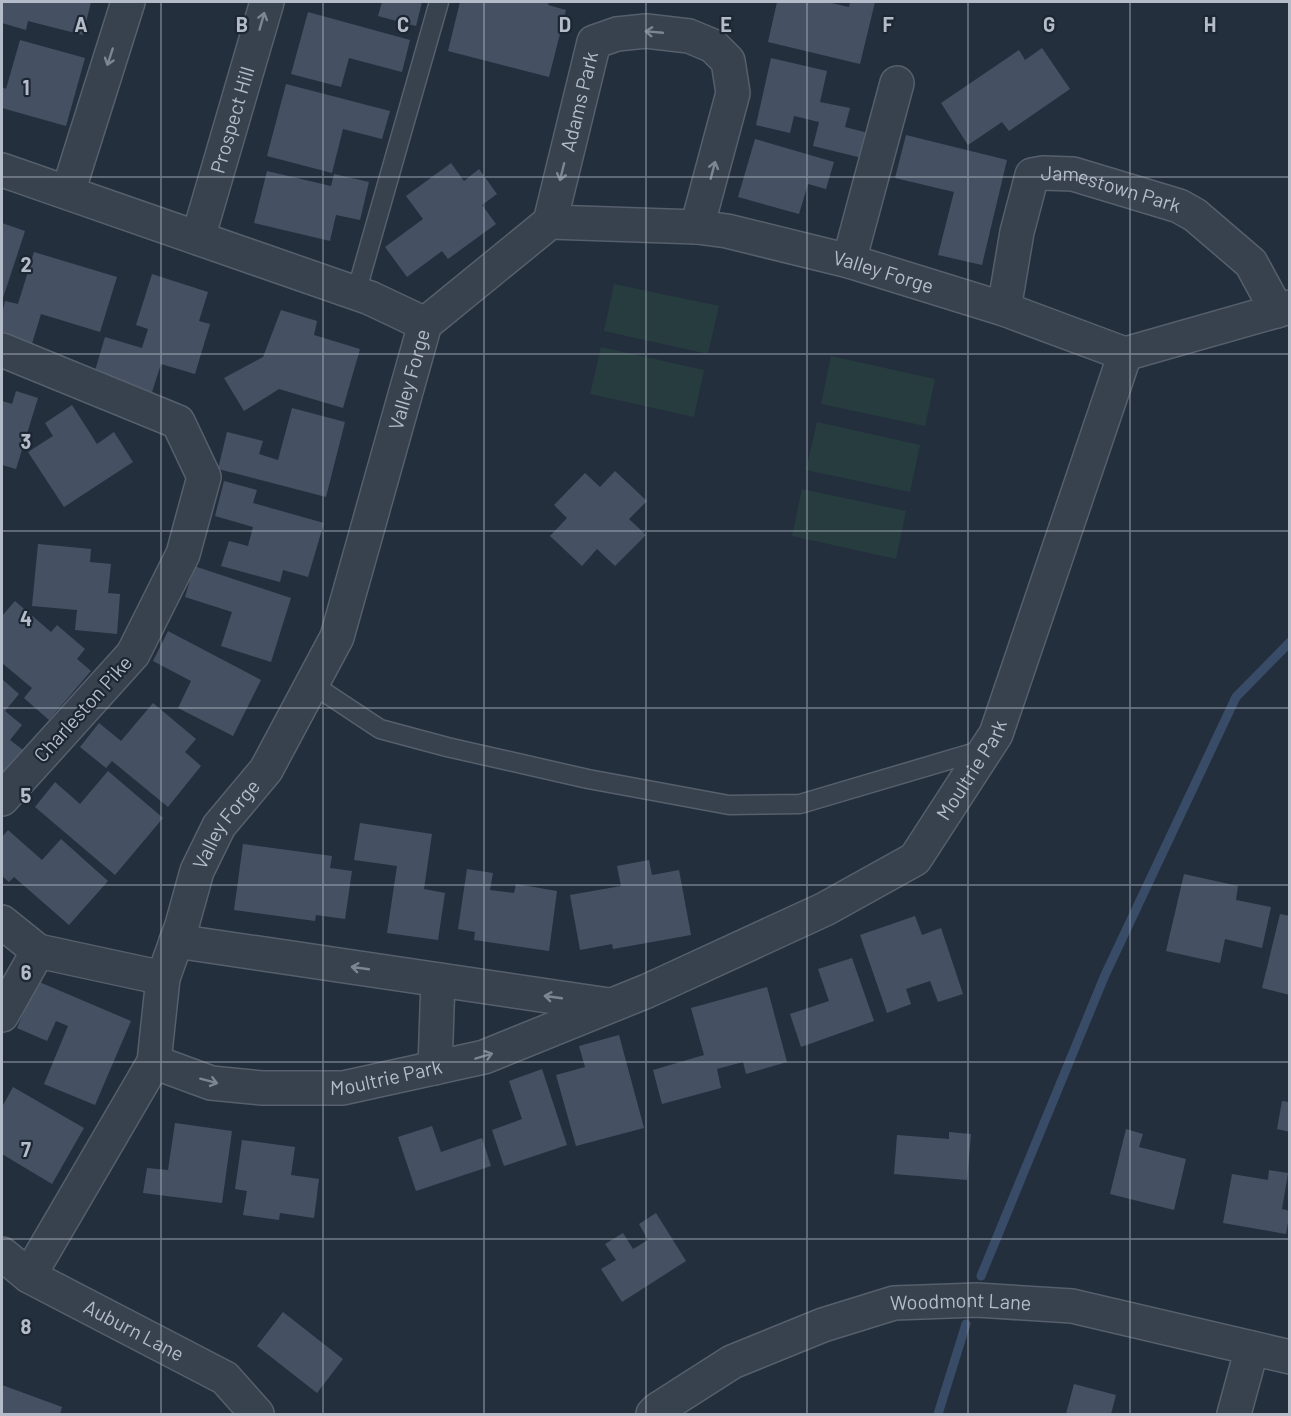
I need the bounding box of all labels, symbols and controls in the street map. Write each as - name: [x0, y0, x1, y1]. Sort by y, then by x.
- one-way arrow: [257, 11, 268, 30]
- text: A: [74, 12, 88, 36]
- text: B: [236, 12, 248, 36]
- text: C: [397, 12, 409, 36]
- text: D: [559, 12, 571, 36]
- text: E: [720, 12, 732, 36]
- text: F: [882, 12, 894, 36]
- text: G: [1043, 12, 1055, 36]
- text: H: [1204, 12, 1216, 36]
- one-way arrow: [644, 26, 664, 37]
- one-way arrow: [104, 47, 115, 66]
- street label: Adams Park: [555, 49, 602, 154]
- street label: Prospect Hill: [205, 63, 259, 176]
- text: 1: [22, 75, 30, 99]
- street label: Jamestown Park: [1040, 160, 1184, 217]
- one-way arrow: [707, 161, 719, 180]
- one-way arrow: [555, 162, 567, 181]
- street label: Valley Forge: [831, 245, 937, 297]
- text: 2: [20, 252, 32, 276]
- street label: Valley Forge: [383, 326, 434, 433]
- text: 3: [21, 429, 31, 453]
- text: 4: [20, 606, 32, 630]
- street label: Charleston Pike: [28, 650, 136, 767]
- street label: Moultrie Park: [931, 717, 1011, 824]
- street label: Valley Forge: [187, 774, 264, 873]
- text: 5: [21, 783, 32, 807]
- text: 6: [21, 960, 32, 984]
- one-way arrow: [351, 963, 370, 974]
- one-way arrow: [543, 992, 563, 1003]
- one-way arrow: [474, 1050, 493, 1061]
- street label: Moultrie Park: [330, 1054, 444, 1099]
- one-way arrow: [199, 1075, 218, 1087]
- text: 7: [21, 1137, 31, 1161]
- street label: Woodmont Lane: [889, 1287, 1032, 1314]
- street label: Auburn Lane: [80, 1294, 188, 1366]
- text: 8: [21, 1314, 32, 1338]

